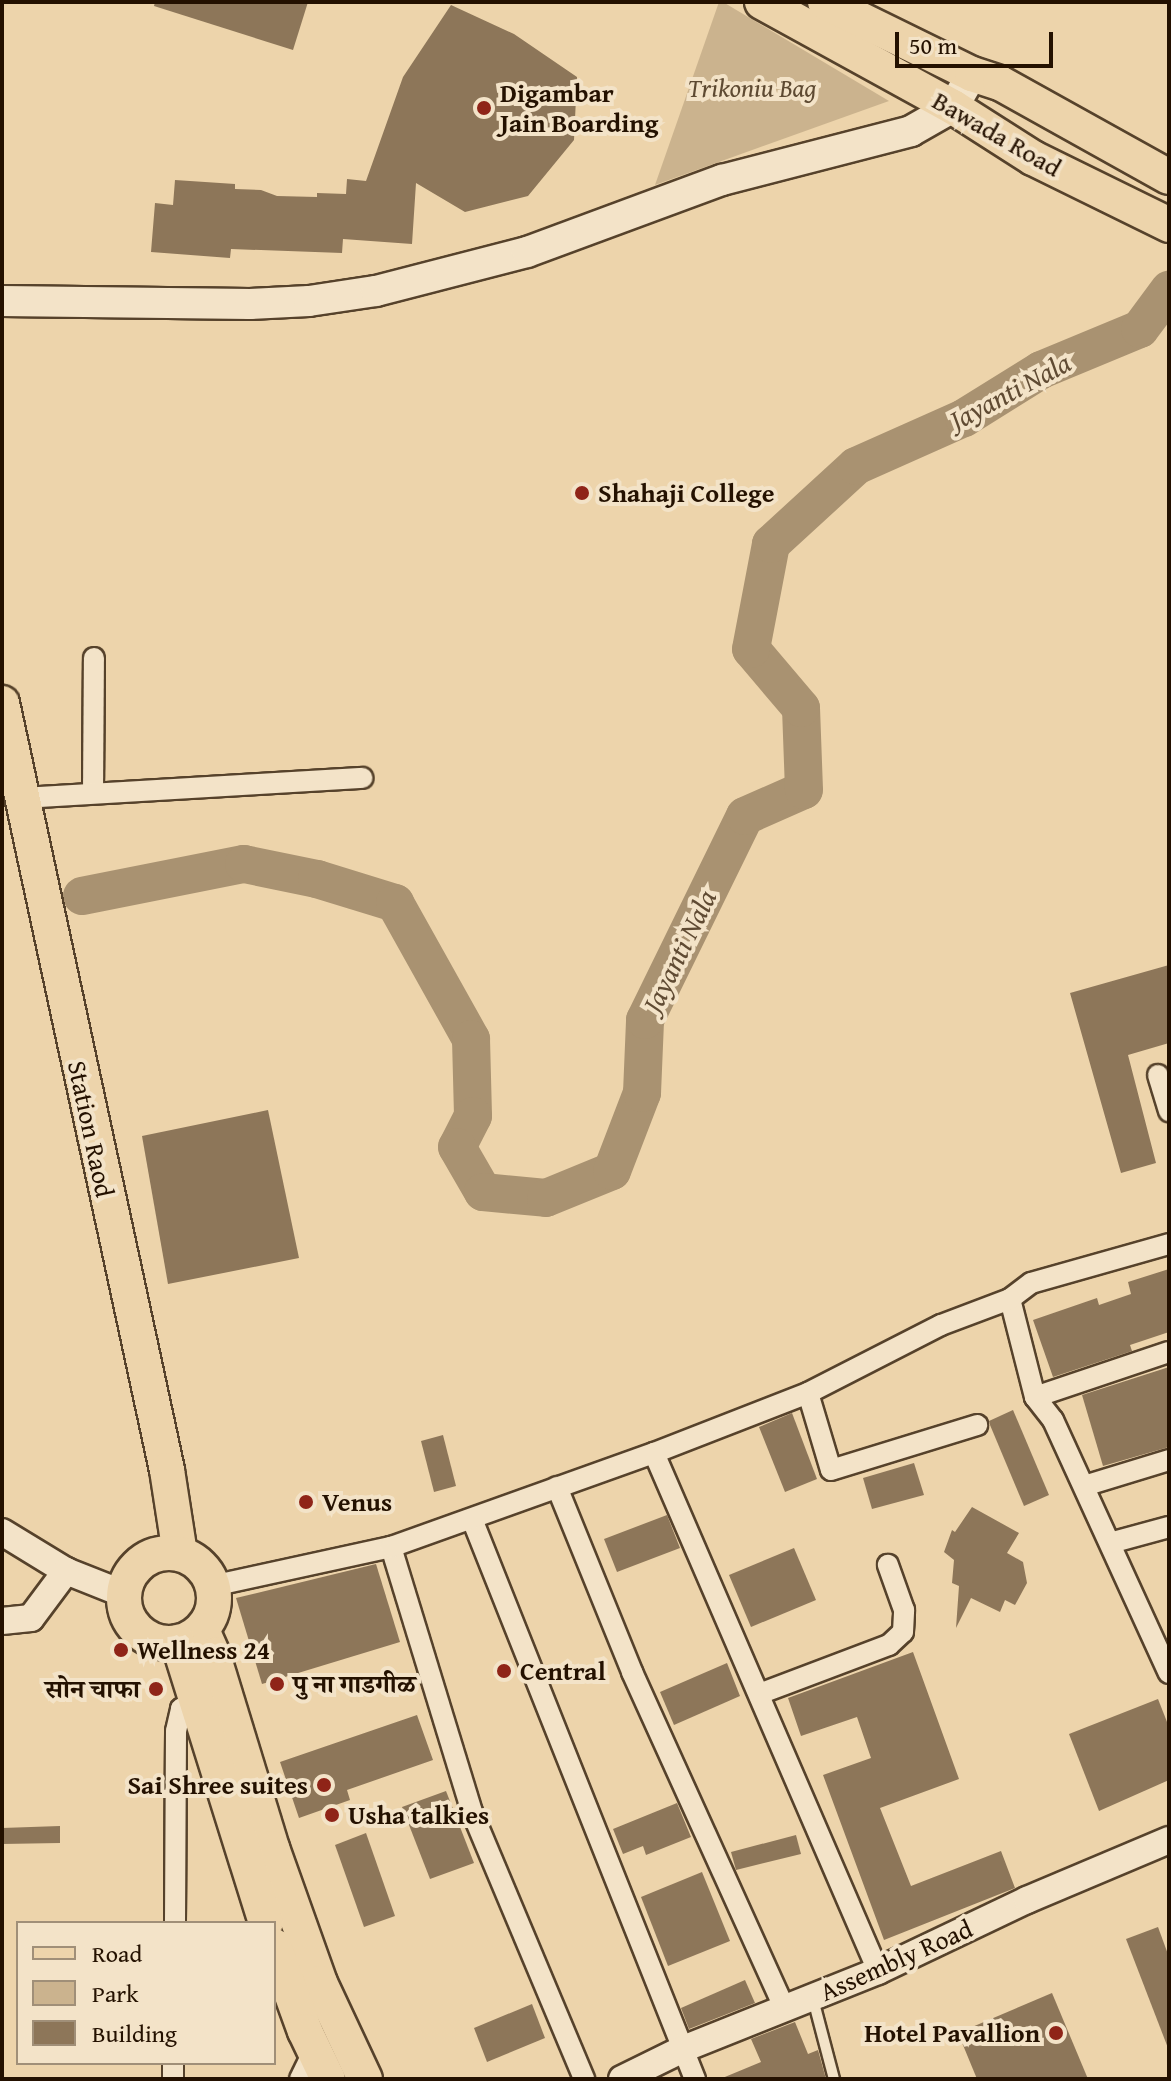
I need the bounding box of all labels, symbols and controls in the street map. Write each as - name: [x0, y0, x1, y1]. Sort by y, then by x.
- scale bar: [899, 16, 1057, 66]
- text: 50 m: [909, 28, 957, 63]
- park label: Trikoniu Bag: [688, 72, 816, 104]
- place label: Digambar Jain Boarding: [500, 77, 658, 138]
- street label: Bawada Road: [927, 85, 1067, 183]
- marker: Digambar Jain Boarding: [475, 99, 493, 117]
- water label: Jayanti Nala: [944, 345, 1076, 437]
- place label: Shahaji College: [598, 477, 774, 509]
- marker: Shahaji College: [573, 484, 591, 502]
- water label: Jayanti Nala: [635, 884, 723, 1018]
- street label: Station Raod: [61, 1058, 121, 1200]
- place label: Venus: [322, 1486, 392, 1518]
- marker: Venus: [297, 1493, 315, 1511]
- place label: Wellness 24: [137, 1634, 270, 1666]
- marker: Wellness 24: [112, 1641, 130, 1659]
- place label: Central: [520, 1655, 606, 1687]
- marker: Central: [495, 1662, 513, 1680]
- place label: पु ना गाडगीळ: [293, 1668, 416, 1700]
- place label: सोन चाफा: [45, 1673, 140, 1705]
- marker: पु ना गाडगीळ: [268, 1675, 286, 1693]
- marker: सोन चाफा: [147, 1680, 165, 1698]
- place label: Sai Shree suites: [127, 1769, 308, 1801]
- marker: Sai Shree suites: [315, 1776, 333, 1794]
- place label: Usha talkies: [348, 1799, 489, 1831]
- marker: Usha talkies: [323, 1806, 341, 1824]
- street label: Assembly Road: [815, 1912, 977, 2008]
- legend: [16, 1921, 276, 2065]
- text: Road: [92, 1936, 142, 1971]
- text: Park: [92, 1976, 138, 2011]
- text: Building: [92, 2016, 177, 2051]
- place label: Hotel Pavallion: [864, 2017, 1040, 2049]
- marker: Hotel Pavallion: [1047, 2024, 1065, 2042]

